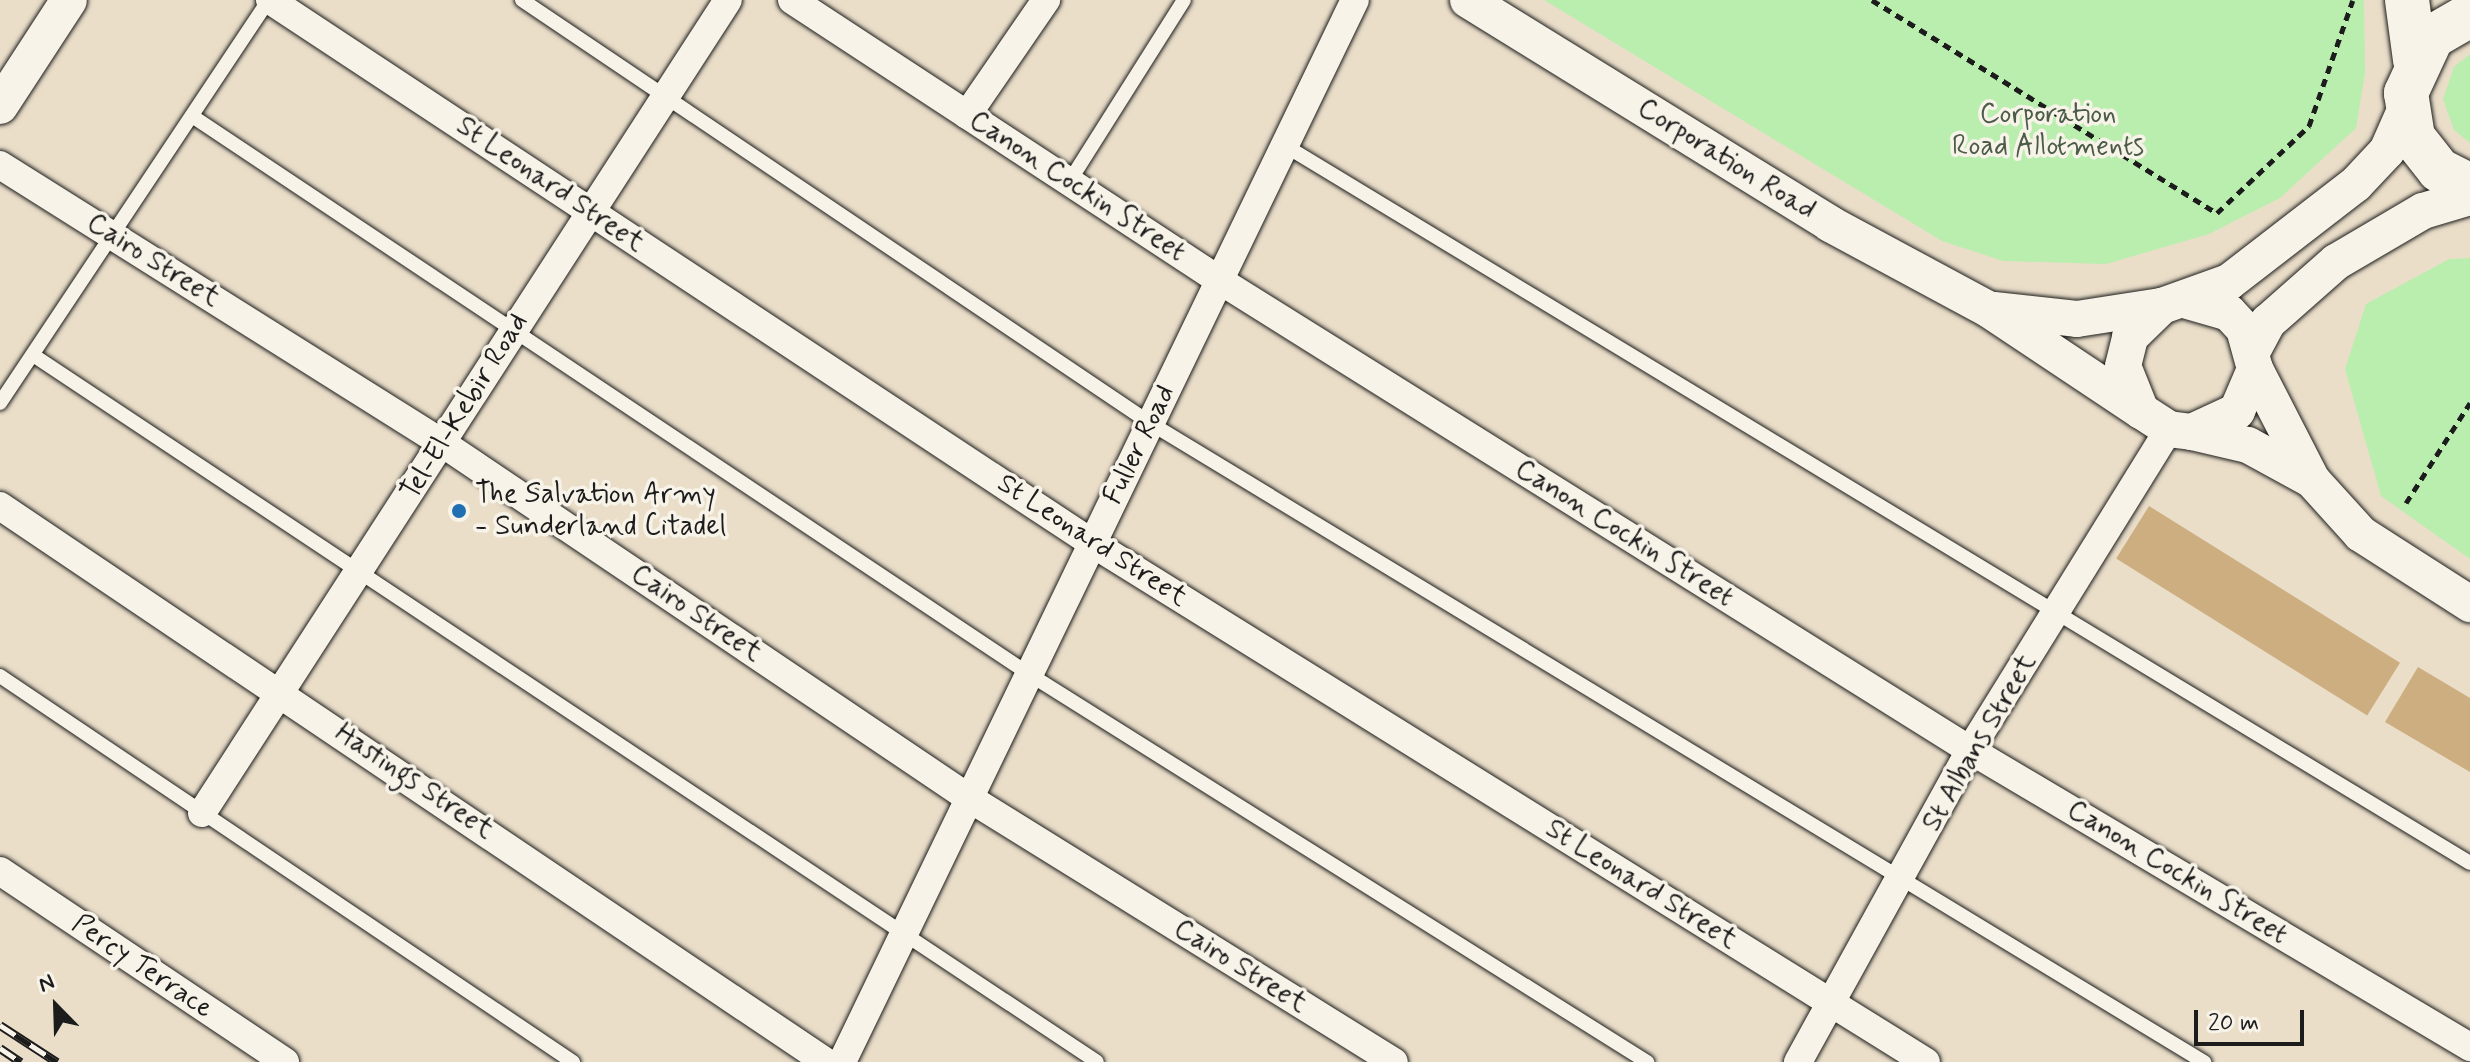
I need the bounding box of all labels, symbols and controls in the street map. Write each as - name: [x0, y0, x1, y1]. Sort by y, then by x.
- street label: Corporation Road: [1632, 93, 1820, 227]
- park label: Corporation Road Allotments: [1951, 98, 2145, 164]
- street label: Canon Cockin Street: [960, 103, 1194, 271]
- street label: St Leonard Street: [449, 109, 651, 261]
- street label: Cairo Street: [80, 207, 226, 315]
- street label: Tel-El-Kebir Road: [394, 307, 536, 507]
- street label: Fuller Road: [1097, 380, 1183, 510]
- street label: Canon Cockin Street: [1506, 452, 1742, 616]
- street label: St Leonard Street: [990, 467, 1194, 615]
- place label: The Salvation Army - Sunderland Citadel: [475, 478, 729, 544]
- marker: The Salvation Army - Sunderland Citadel: [450, 502, 468, 520]
- street label: Cairo Street: [624, 558, 768, 670]
- street label: St Albans Street: [1913, 643, 2047, 843]
- street label: Hastings Street: [328, 717, 500, 847]
- street label: Canon Cockin Street: [2058, 792, 2296, 954]
- street label: St Leonard Street: [1538, 812, 1744, 958]
- street label: Percy Terrace: [67, 909, 217, 1025]
- street label: Cairo Street: [1167, 913, 1313, 1021]
- north arrow: [16, 966, 96, 1046]
- text: N: [34, 968, 59, 1000]
- scale bar: [2198, 994, 2308, 1044]
- text: 20 m: [2208, 1008, 2259, 1039]

